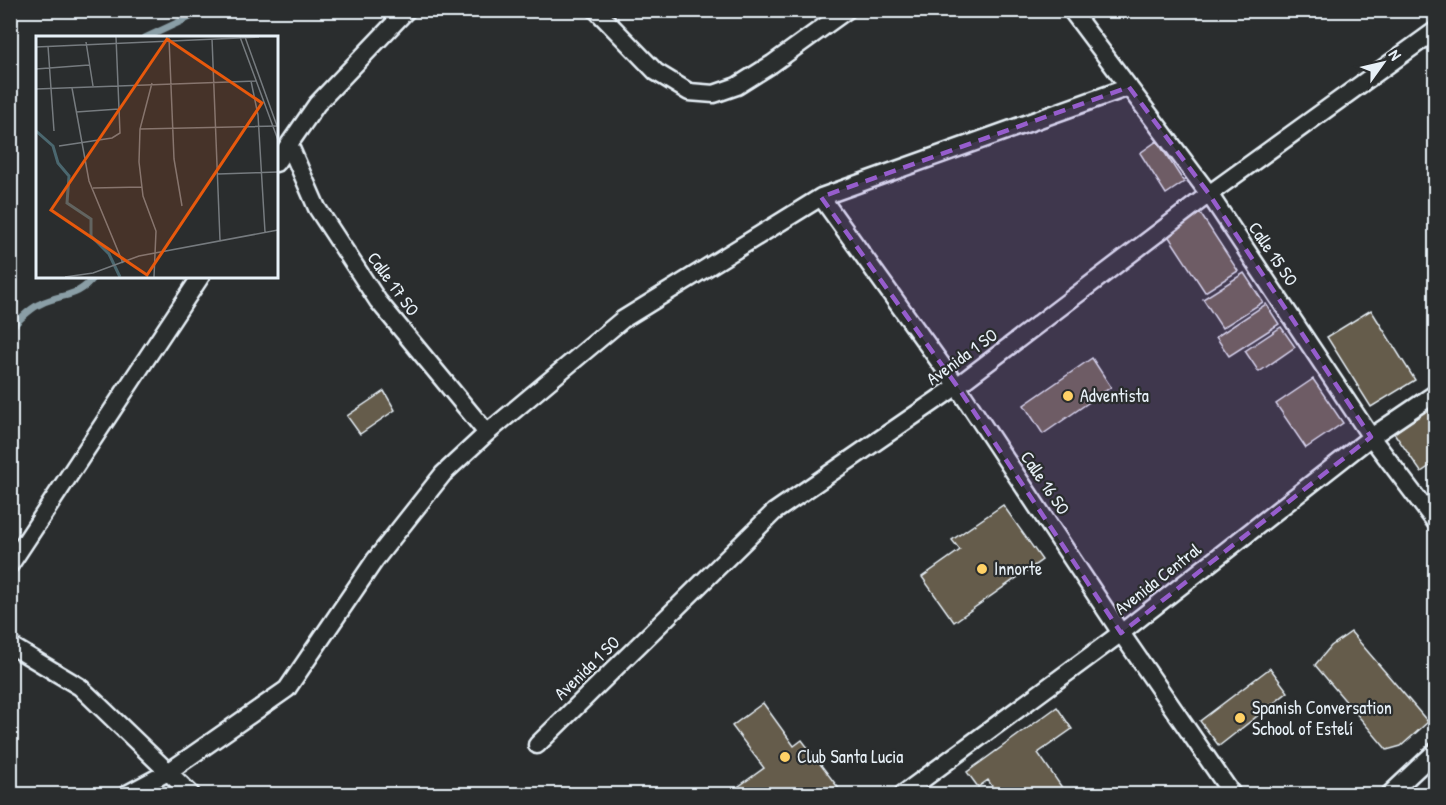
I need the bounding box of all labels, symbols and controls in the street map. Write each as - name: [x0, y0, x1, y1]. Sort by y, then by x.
- north arrow: [1353, 33, 1413, 93]
- inset map: [36, 36, 278, 278]
- text: N: [1384, 45, 1407, 65]
- street label: Calle 15 SO: [1243, 217, 1304, 291]
- street label: Calle 17 SO: [362, 246, 425, 321]
- street label: Avenida 1 SO: [921, 322, 1002, 391]
- place label: Adventista: [1080, 383, 1149, 408]
- marker: Adventista: [1061, 389, 1075, 403]
- street label: Calle 16 SO: [1015, 446, 1076, 520]
- street label: Avenida Central: [1109, 537, 1206, 620]
- place label: Innorte: [994, 556, 1042, 581]
- marker: Innorte: [975, 562, 989, 576]
- street label: Avenida 1 SO: [548, 630, 625, 705]
- place label: Spanish Conversation School of Estelí: [1252, 695, 1392, 741]
- marker: Spanish Conversation School of Estelí: [1233, 711, 1247, 725]
- place label: Club Santa Lucia: [797, 744, 903, 769]
- marker: Club Santa Lucia: [778, 750, 792, 764]

